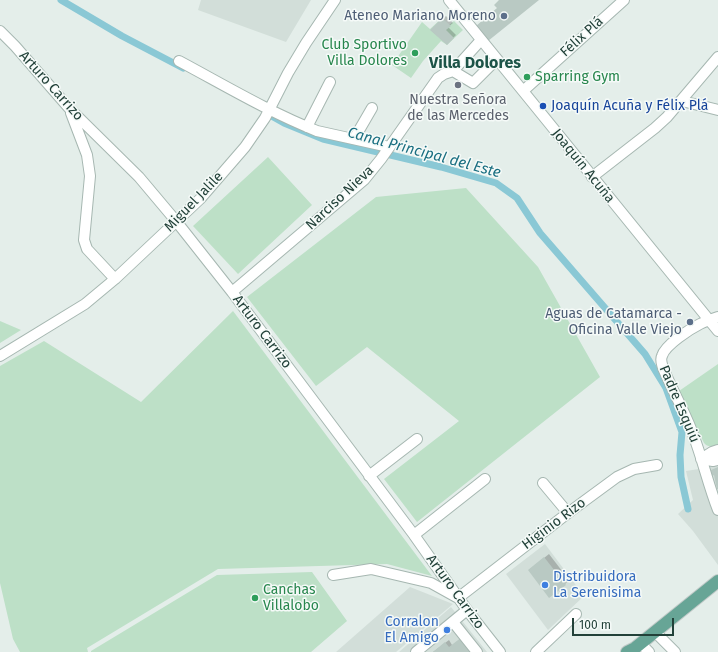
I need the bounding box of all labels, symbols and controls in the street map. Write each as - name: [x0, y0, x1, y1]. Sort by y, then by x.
- place label: Ateneo Mariano Moreno: [344, 8, 496, 24]
- marker: Ateneo Mariano Moreno: [499, 11, 509, 21]
- street label: Félix Plá: [557, 13, 607, 61]
- place label: Club Sportivo Villa Dolores: [321, 37, 407, 70]
- street label: Arturo Carrizo: [15, 48, 87, 124]
- marker: Club Sportivo Villa Dolores: [410, 48, 420, 58]
- district label: Villa Dolores: [429, 54, 521, 74]
- place label: Sparring Gym: [535, 69, 620, 85]
- marker: Sparring Gym: [522, 72, 532, 82]
- marker: Nuestra Señora de las Mercedes: [453, 80, 463, 90]
- place label: Nuestra Señora de las Mercedes: [407, 92, 509, 124]
- place label: Joaquín Acuña y Félix Plá: [551, 98, 708, 114]
- marker: Joaquín Acuña y Félix Plá: [538, 101, 548, 111]
- water label: Canal Principal del Este: [345, 124, 503, 182]
- street label: Joaquín Acuña: [548, 125, 618, 207]
- street label: Narciso Nieva: [303, 162, 377, 234]
- street label: Miguel Jalile: [161, 168, 227, 236]
- street label: Arturo Carrizo: [229, 292, 295, 372]
- place label: Aguas de Catamarca - Oficina Valle Viejo: [545, 306, 682, 338]
- marker: Aguas de Catamarca - Oficina Valle Viejo: [685, 317, 695, 327]
- street label: Padre Esquiú: [655, 363, 703, 445]
- street label: Higinio Rizo: [519, 495, 589, 553]
- street label: Arturo Carrizo: [422, 552, 488, 632]
- place label: Distribuidora La Serenisima: [553, 569, 641, 602]
- marker: Distribuidora La Serenisima: [540, 580, 550, 590]
- place label: Canchas Villalobo: [263, 582, 319, 614]
- marker: Canchas Villalobo: [250, 593, 260, 603]
- scale bar: [574, 610, 676, 636]
- place label: Corralon El Amigo: [385, 614, 439, 646]
- text: 100 m: [579, 618, 611, 632]
- marker: Corralon El Amigo: [442, 625, 452, 635]

